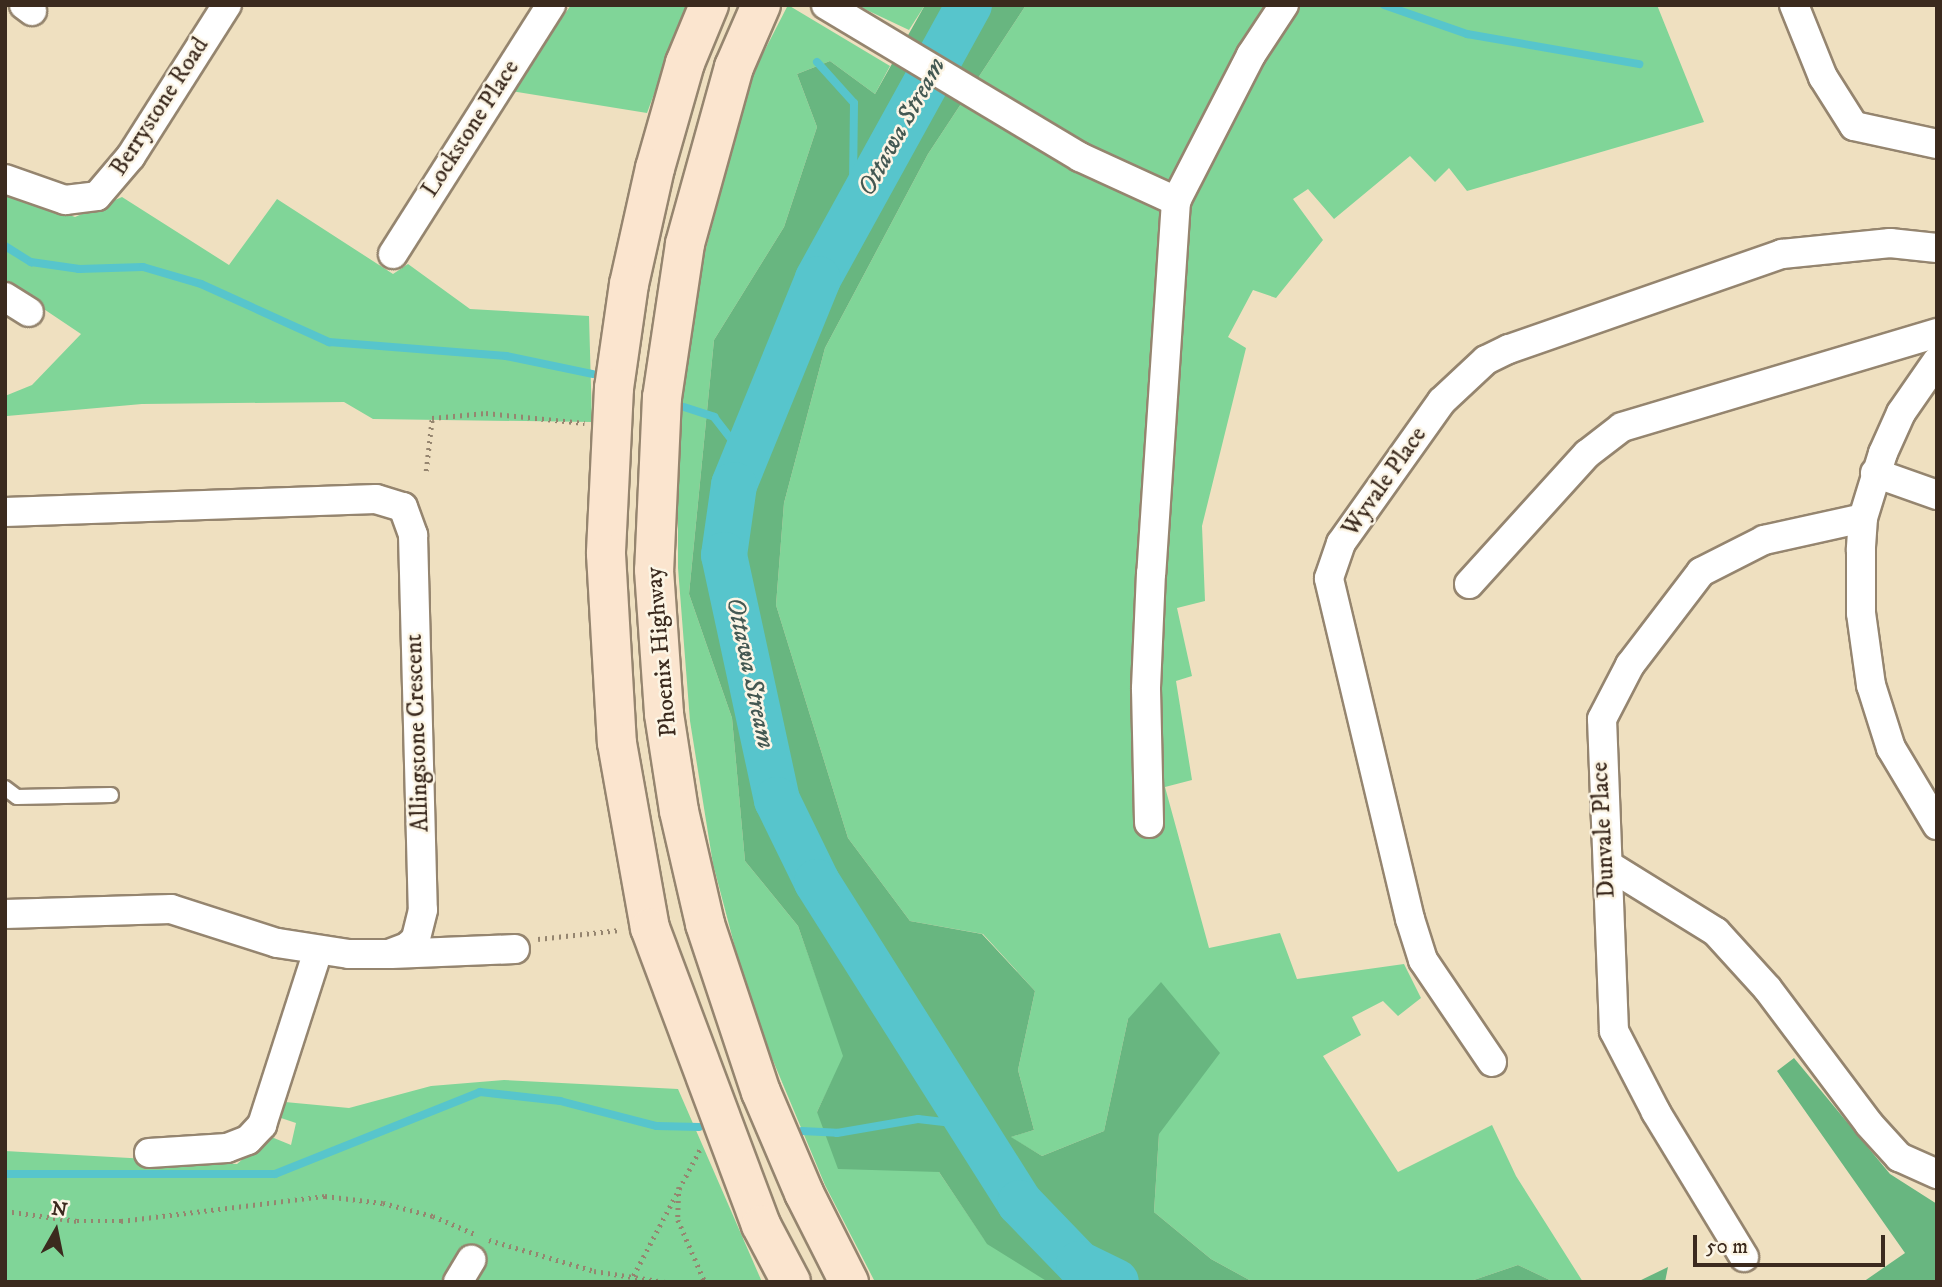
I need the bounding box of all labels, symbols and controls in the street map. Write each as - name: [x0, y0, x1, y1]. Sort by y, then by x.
- street label: Berrystone Road: [105, 32, 215, 182]
- water label: Ottawa Stream: [851, 52, 953, 202]
- street label: Lockstone Place: [416, 55, 526, 203]
- street label: Wyvale Place: [1337, 422, 1433, 542]
- street label: Phoenix Highway: [640, 566, 684, 738]
- water label: Ottawa Stream: [719, 595, 781, 751]
- street label: Allingstone Crescent: [400, 634, 436, 832]
- street label: Dunvale Place: [1586, 761, 1622, 899]
- north arrow: [21, 1196, 91, 1266]
- text: N: [50, 1197, 69, 1222]
- scale bar: [1697, 1220, 1890, 1264]
- text: 50 m: [1706, 1234, 1748, 1260]

